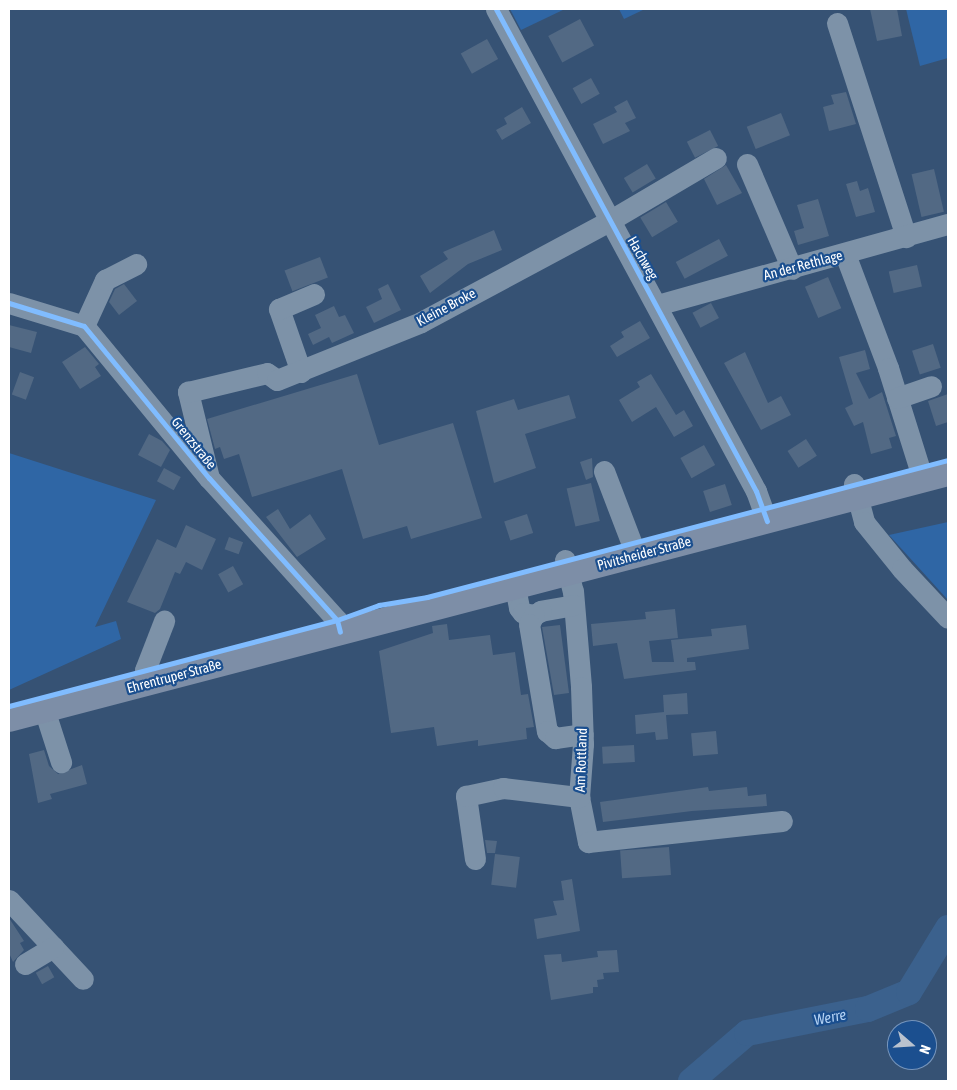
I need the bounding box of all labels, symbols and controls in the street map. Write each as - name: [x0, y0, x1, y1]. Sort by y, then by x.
- street label: Hachweg: [624, 233, 662, 283]
- street label: An der Rethlage: [762, 246, 844, 284]
- street label: Kleine Broke: [414, 284, 478, 330]
- street label: Grenzstraße: [168, 414, 220, 472]
- street label: Pivitsheider Straße: [595, 532, 693, 574]
- street label: Ehrentruper Straße: [125, 655, 223, 697]
- street label: Am Rottland: [571, 728, 591, 792]
- water label: Werre: [812, 1005, 848, 1029]
- north arrow: [887, 1020, 937, 1070]
- text: N: [916, 1043, 934, 1056]

